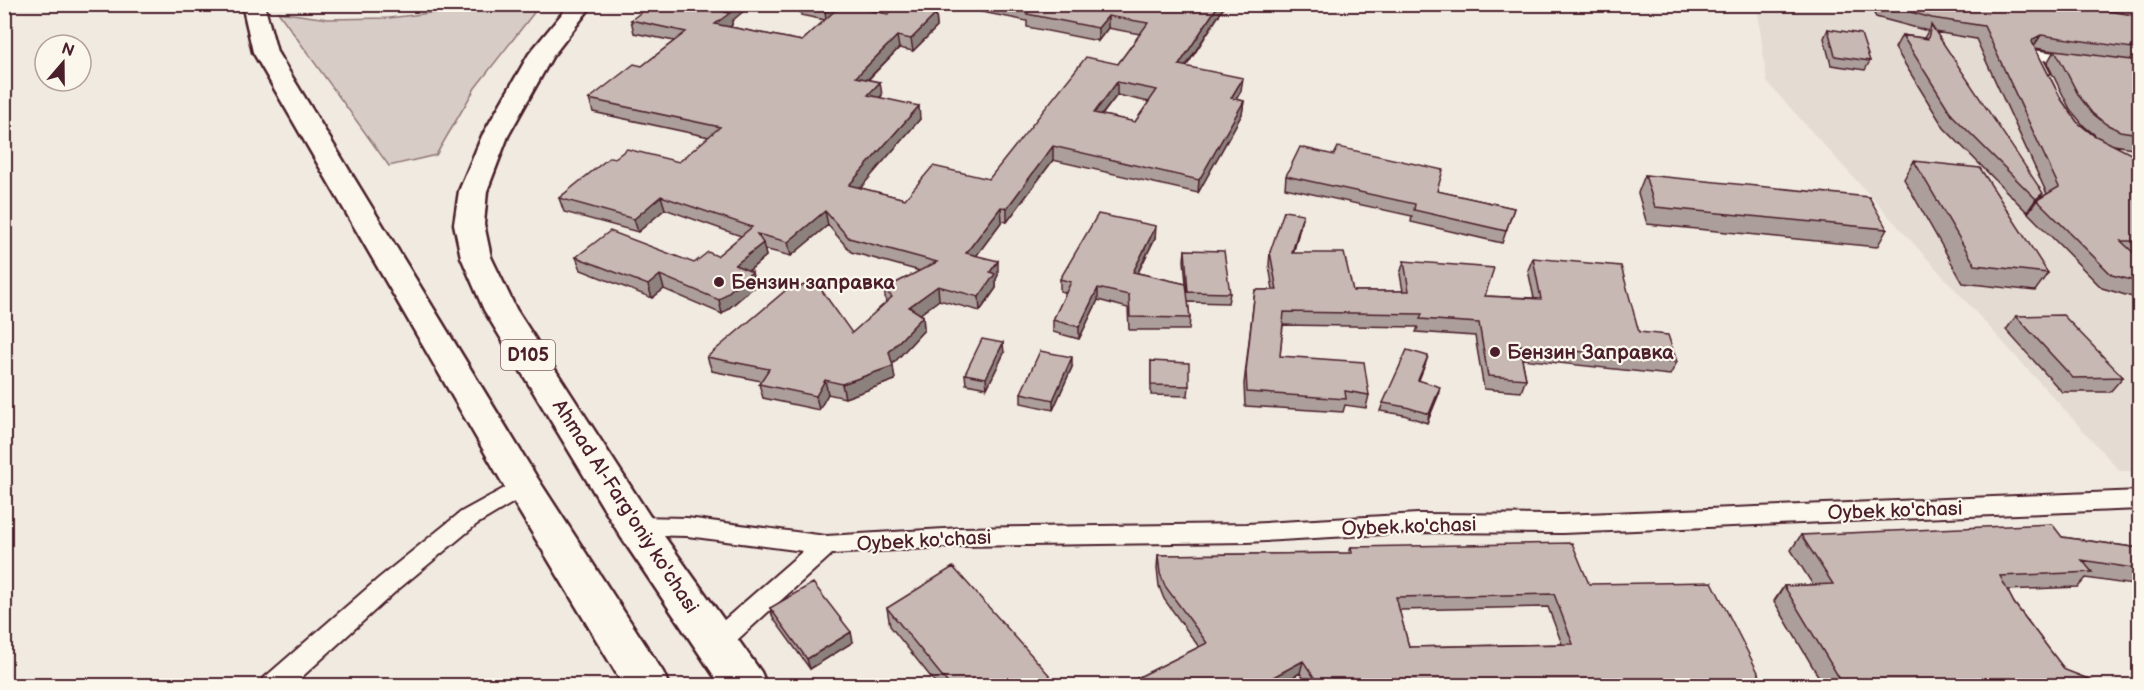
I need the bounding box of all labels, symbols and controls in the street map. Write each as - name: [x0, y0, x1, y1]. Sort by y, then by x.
- north arrow: [33, 33, 93, 93]
- text: N: [59, 39, 77, 61]
- place label: Бензин заправка: [731, 271, 895, 295]
- marker: Бензин заправка: [712, 275, 726, 289]
- road number: D105: [501, 340, 555, 370]
- place label: Бензин Заправка: [1507, 341, 1674, 365]
- marker: Бензин Заправка: [1488, 345, 1502, 359]
- street label: Ahmad Al-Farg'oniy ko'chasi: [547, 395, 703, 618]
- street label: Oybek ko'chasi: [1827, 497, 1963, 525]
- street label: Oybek ko'chasi: [1341, 513, 1477, 541]
- street label: Oybek ko'chasi: [856, 525, 992, 557]

